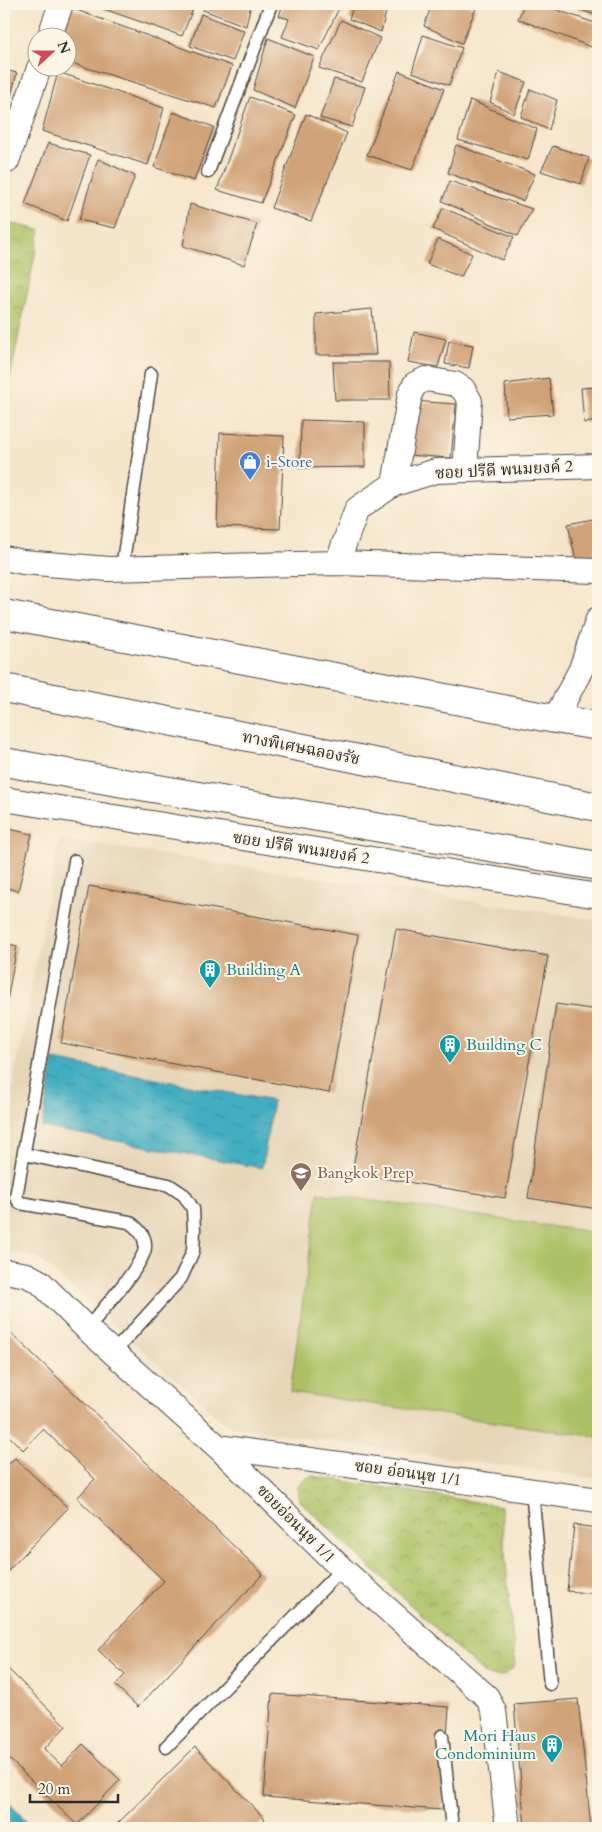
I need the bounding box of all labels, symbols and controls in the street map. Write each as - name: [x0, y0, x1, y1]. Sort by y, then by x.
- north arrow: [28, 28, 78, 78]
- text: N: [53, 38, 75, 57]
- shop icon: i-Store: [238, 450, 262, 481]
- place label: i-Store: [266, 451, 312, 473]
- street label: ซอย ปรีดี พนมยงค์ 2: [434, 455, 574, 485]
- street label: ทางพิเศษฉลองรัช: [240, 726, 362, 770]
- street label: ซอย ปรีดี พนมยงค์ 2: [231, 826, 371, 870]
- building icon: Building A: [198, 958, 222, 989]
- place label: Building A: [226, 959, 302, 981]
- building icon: Building C: [438, 1033, 462, 1064]
- place label: Building C: [466, 1034, 542, 1056]
- school or university icon: Bangkok Prep: [289, 1161, 313, 1192]
- place label: Bangkok Prep: [317, 1162, 414, 1184]
- street label: ซอย อ่อนนุช 1/1: [353, 1455, 463, 1491]
- street label: ซอยอ่อนนุช 1/1: [252, 1480, 340, 1568]
- place label: Mori Haus Condominium: [435, 1725, 536, 1765]
- building icon: Mori Haus Condominium: [540, 1733, 564, 1764]
- scale bar: [30, 1772, 118, 1804]
- text: 20 m: [38, 1779, 70, 1799]

